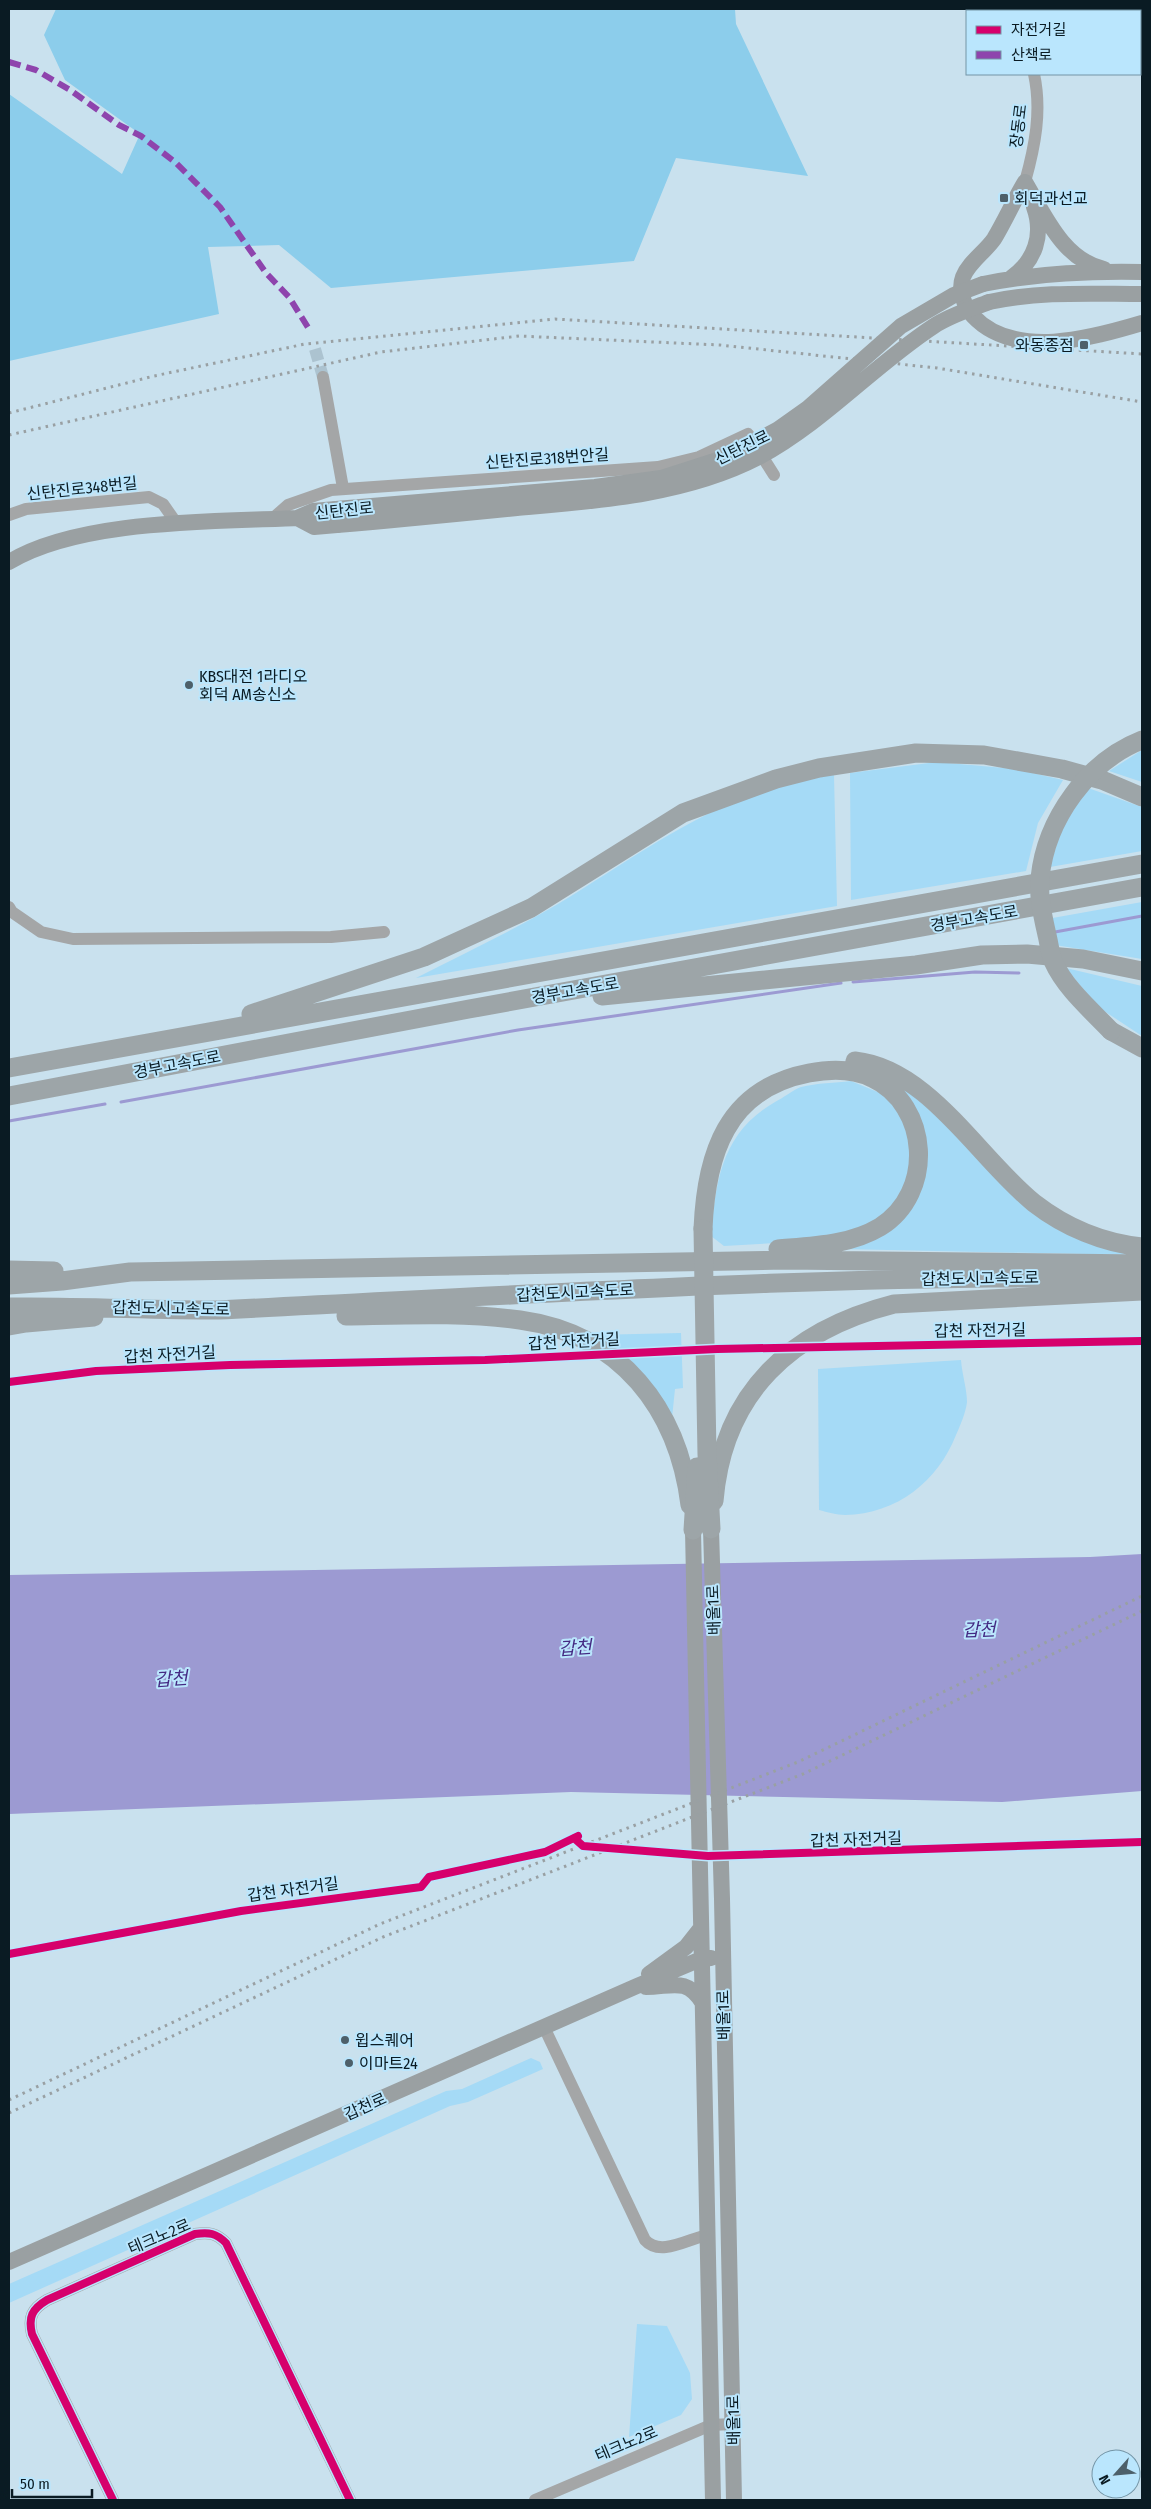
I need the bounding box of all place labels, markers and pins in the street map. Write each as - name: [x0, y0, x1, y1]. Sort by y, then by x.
- place label: 회덕과선교: [1014, 189, 1088, 208]
- marker: 회덕과선교: [998, 192, 1010, 204]
- place label: 와동종점: [1015, 336, 1074, 355]
- marker: 와동종점: [1078, 339, 1090, 351]
- place label: KBS대전 1라디오 회덕 AM송신소: [199, 667, 307, 704]
- marker: KBS대전 1라디오 회덕 AM송신소: [183, 679, 195, 691]
- place label: 윕스퀘어: [355, 2031, 414, 2050]
- marker: 윕스퀘어: [339, 2034, 351, 2046]
- place label: 이마트24: [359, 2054, 418, 2073]
- marker: 이마트24: [343, 2057, 355, 2069]

